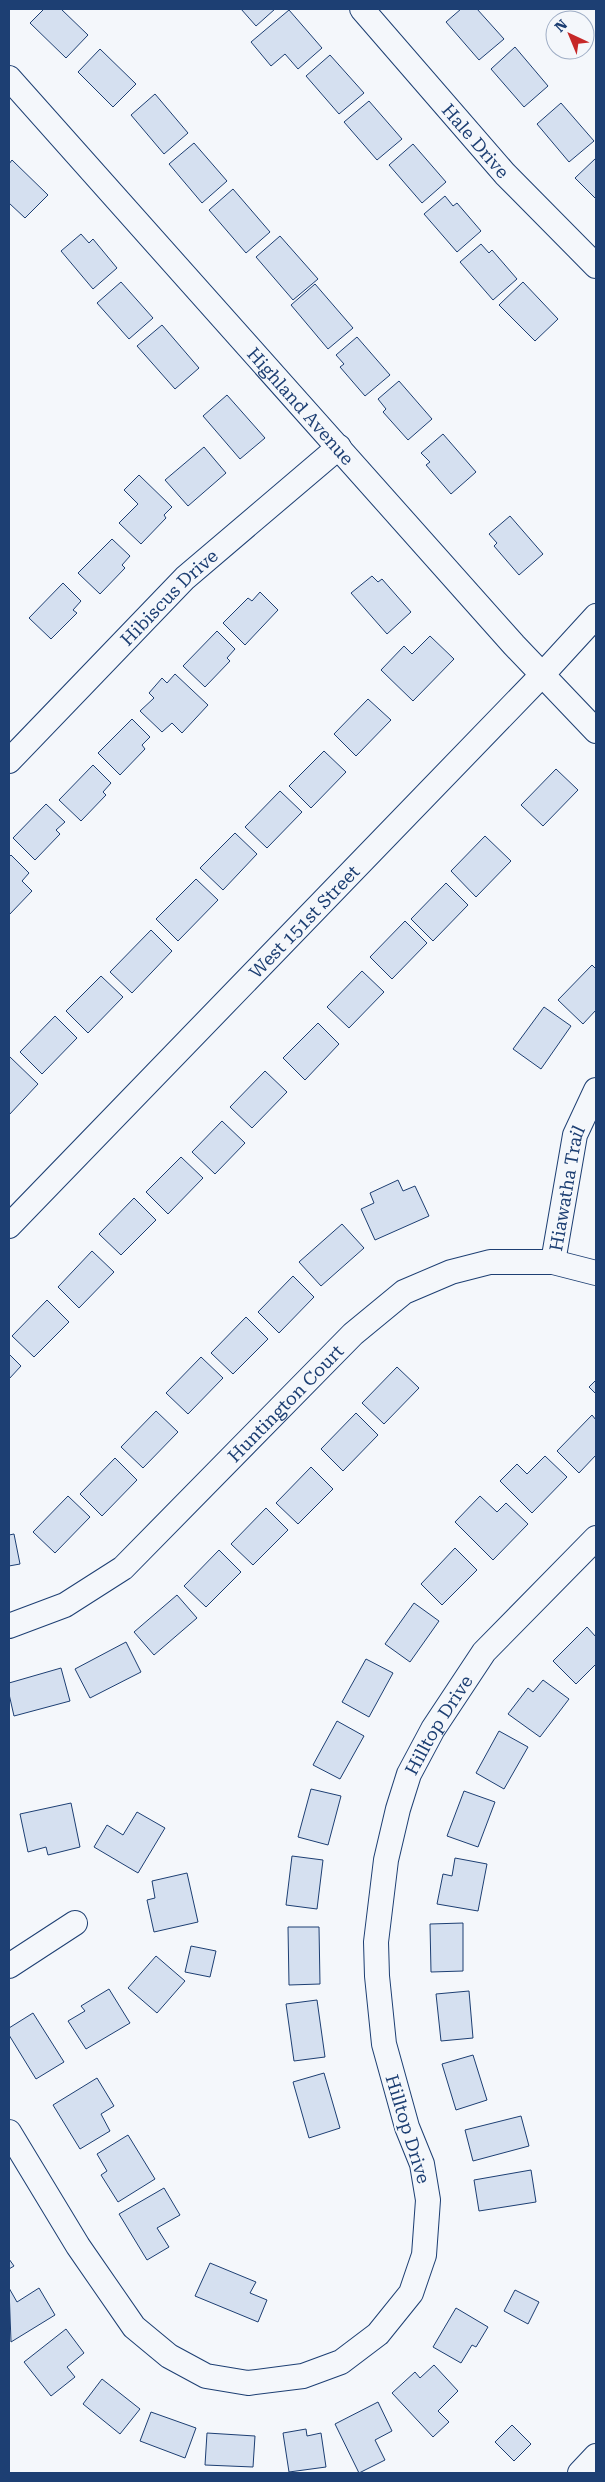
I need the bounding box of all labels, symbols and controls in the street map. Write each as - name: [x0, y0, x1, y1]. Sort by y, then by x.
- north arrow: [545, 10, 595, 60]
- text: N: [552, 16, 571, 35]
- street label: Hale Drive: [438, 99, 514, 182]
- street label: Highland Avenue: [243, 343, 359, 469]
- street label: Hibiscus Drive: [116, 545, 222, 649]
- street label: West 151st Street: [244, 860, 363, 982]
- street label: Hiawatha Trail: [545, 1121, 589, 1253]
- street label: Huntington Court: [223, 1340, 348, 1466]
- street label: Hilltop Drive: [400, 1671, 476, 1778]
- street label: Hilltop Drive: [381, 2072, 435, 2186]

